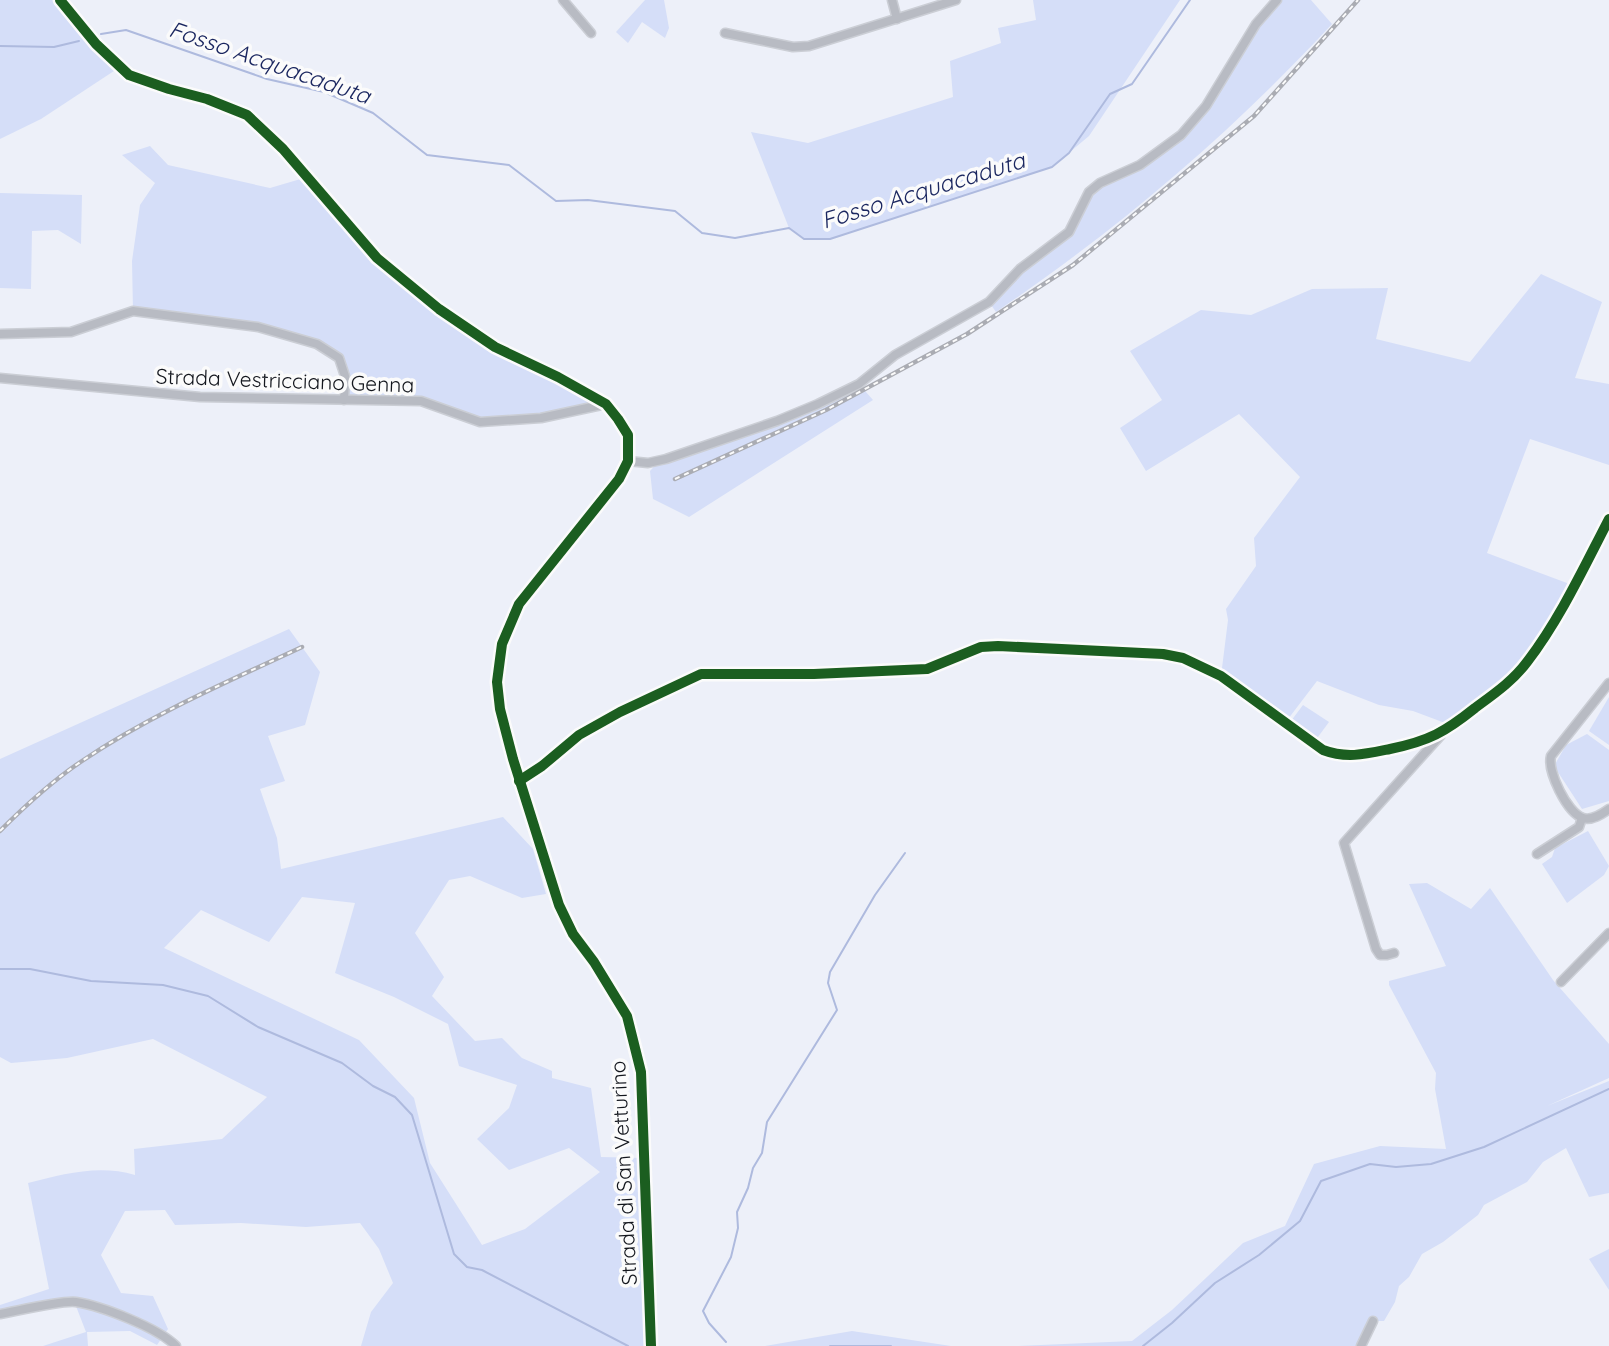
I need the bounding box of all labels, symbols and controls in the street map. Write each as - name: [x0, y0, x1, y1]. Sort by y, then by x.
- water label: Fosso Acquacaduta: [165, 14, 375, 110]
- water label: Fosso Acquacaduta: [818, 145, 1029, 235]
- street label: Strada Vestricciano Genna: [155, 362, 415, 398]
- street label: Strada di San Vetturino: [604, 1060, 642, 1286]

